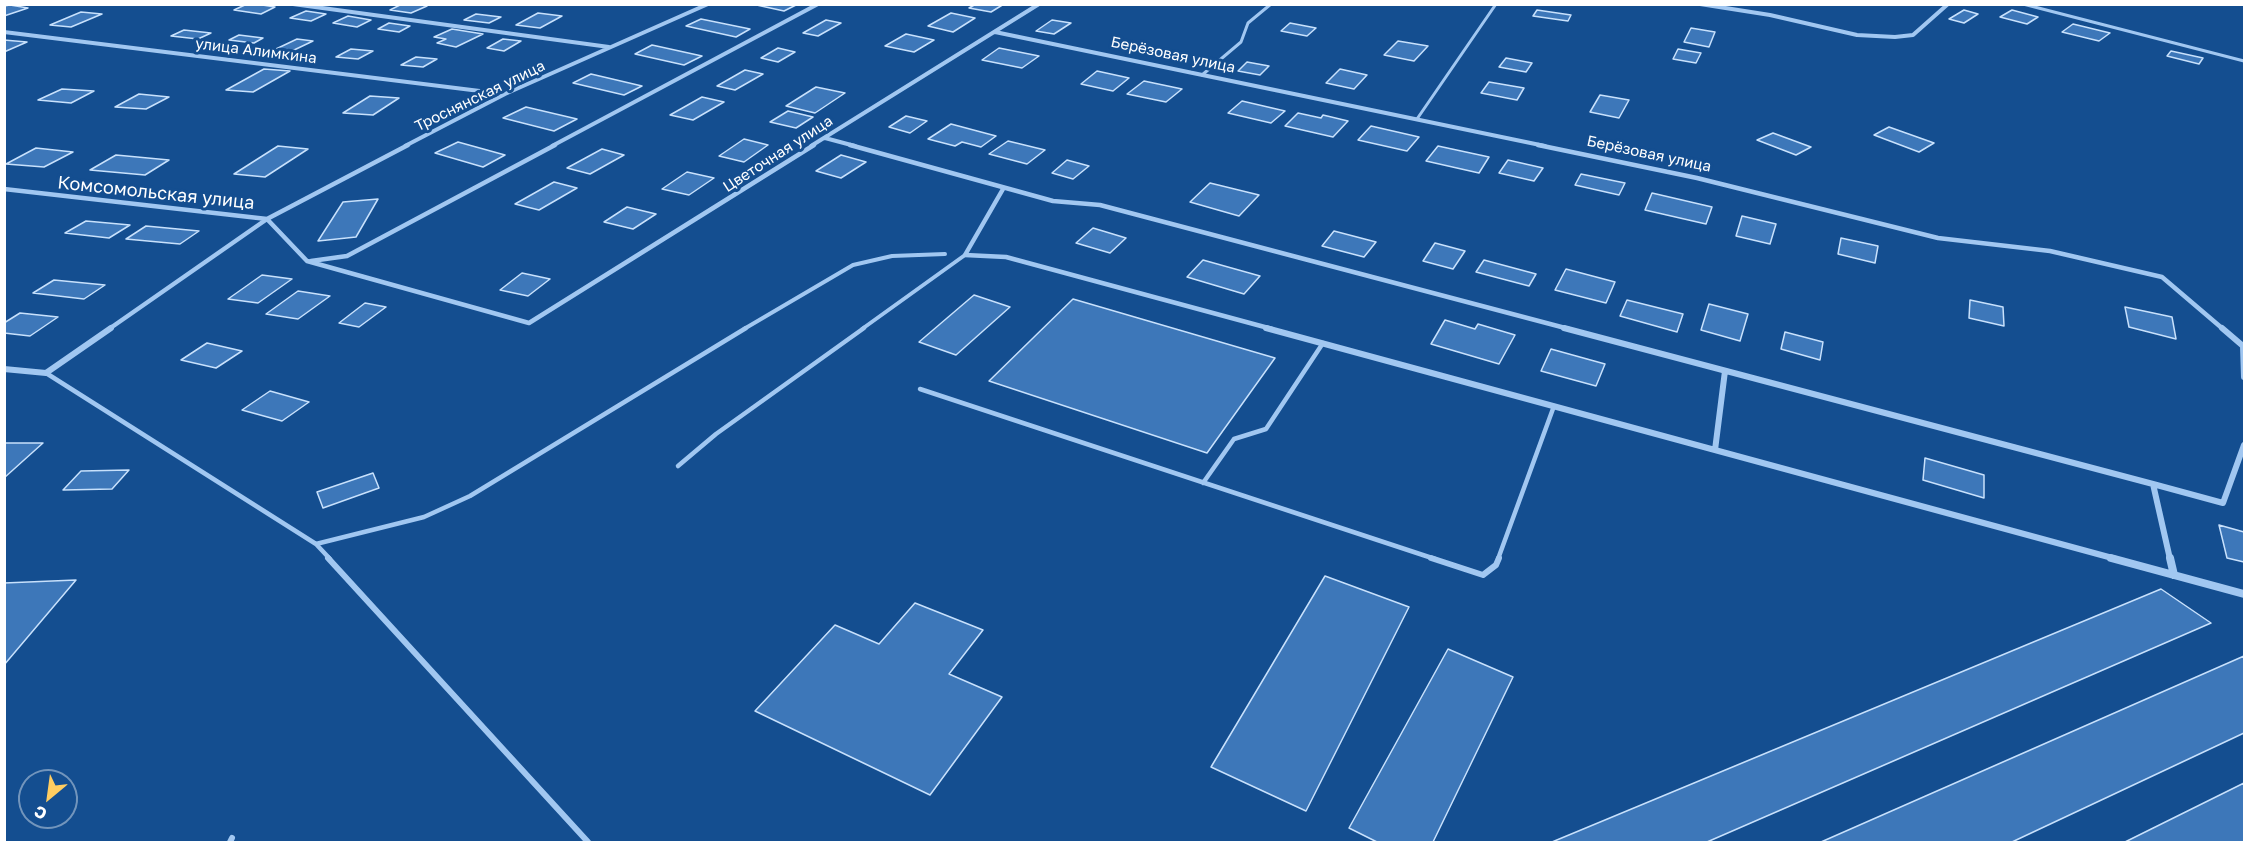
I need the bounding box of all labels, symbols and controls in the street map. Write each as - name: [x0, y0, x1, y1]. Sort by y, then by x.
- street label: Берёзовая улица: [1109, 33, 1237, 77]
- street label: улица Алимкина: [194, 35, 318, 67]
- street label: Троснянская улица: [412, 57, 548, 135]
- street label: Цветочная улица: [720, 112, 836, 196]
- street label: Берёзовая улица: [1585, 132, 1713, 176]
- street label: Комсомольская улица: [56, 172, 256, 214]
- north arrow: [18, 769, 78, 829]
- text: С: [30, 801, 50, 824]

